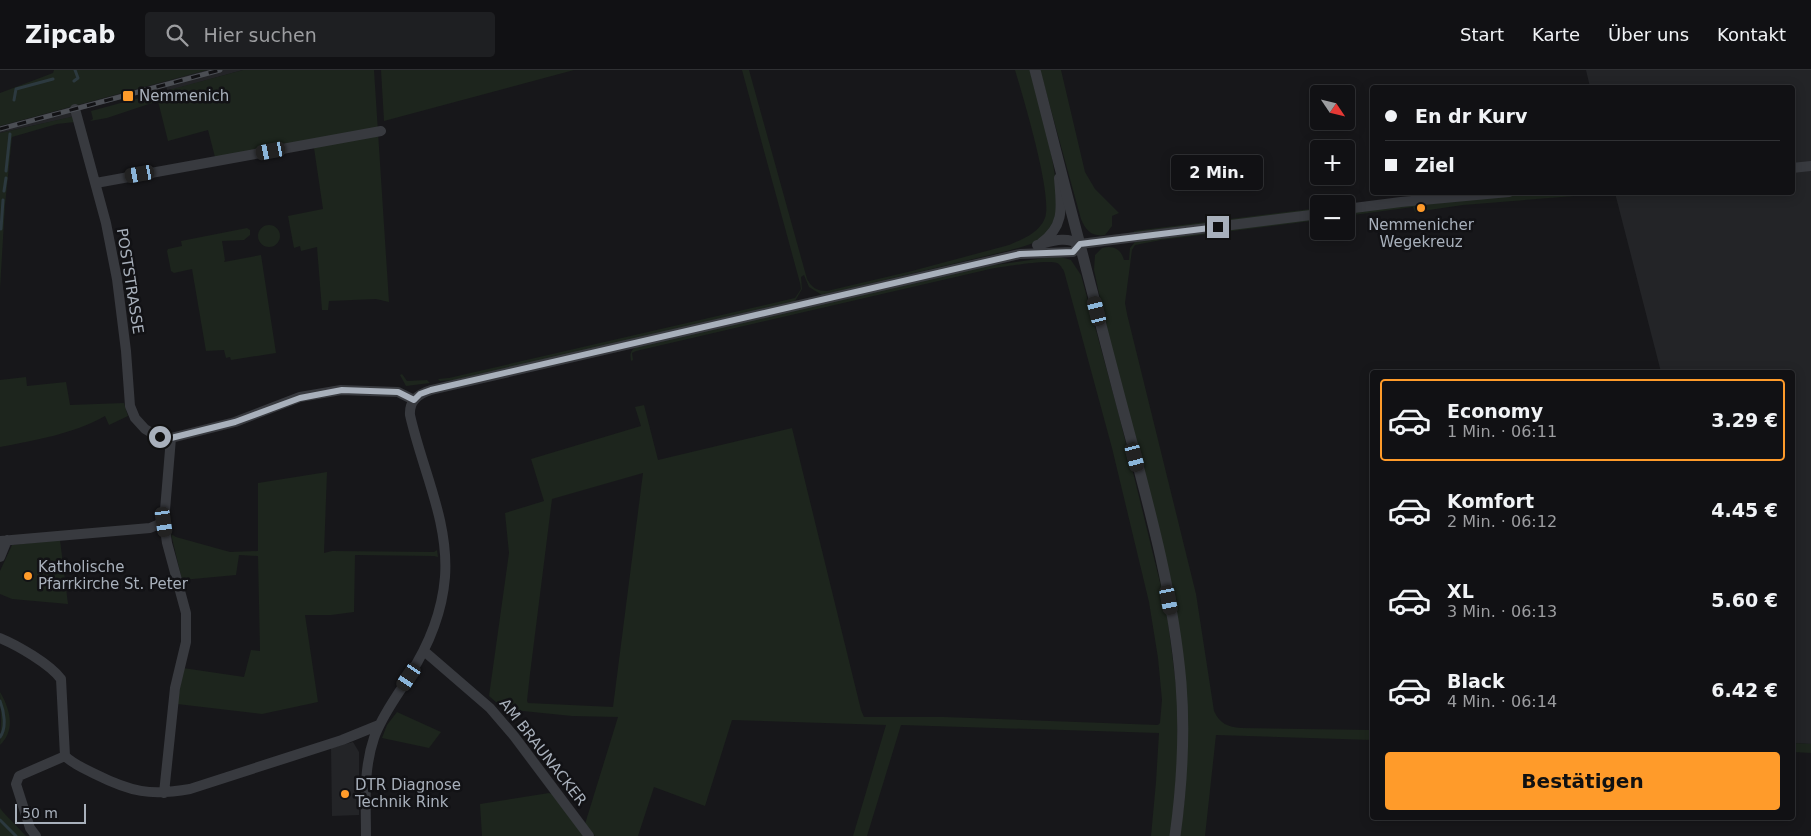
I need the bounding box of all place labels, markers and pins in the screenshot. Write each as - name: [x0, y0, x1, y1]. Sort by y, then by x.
- place label: Nemmenich: [139, 87, 229, 105]
- marker: Nemmenich: [121, 89, 135, 103]
- marker: Nemmenicher Wegekreuz: [1415, 202, 1427, 214]
- place label: Nemmenicher Wegekreuz: [1368, 216, 1475, 251]
- place label: Katholische Pfarrkirche St. Peter: [38, 558, 189, 593]
- marker: Katholische Pfarrkirche St. Peter: [22, 570, 34, 582]
- place label: DTR Diagnose Technik Rink: [354, 776, 461, 811]
- marker: DTR Diagnose Technik Rink: [339, 788, 351, 800]

